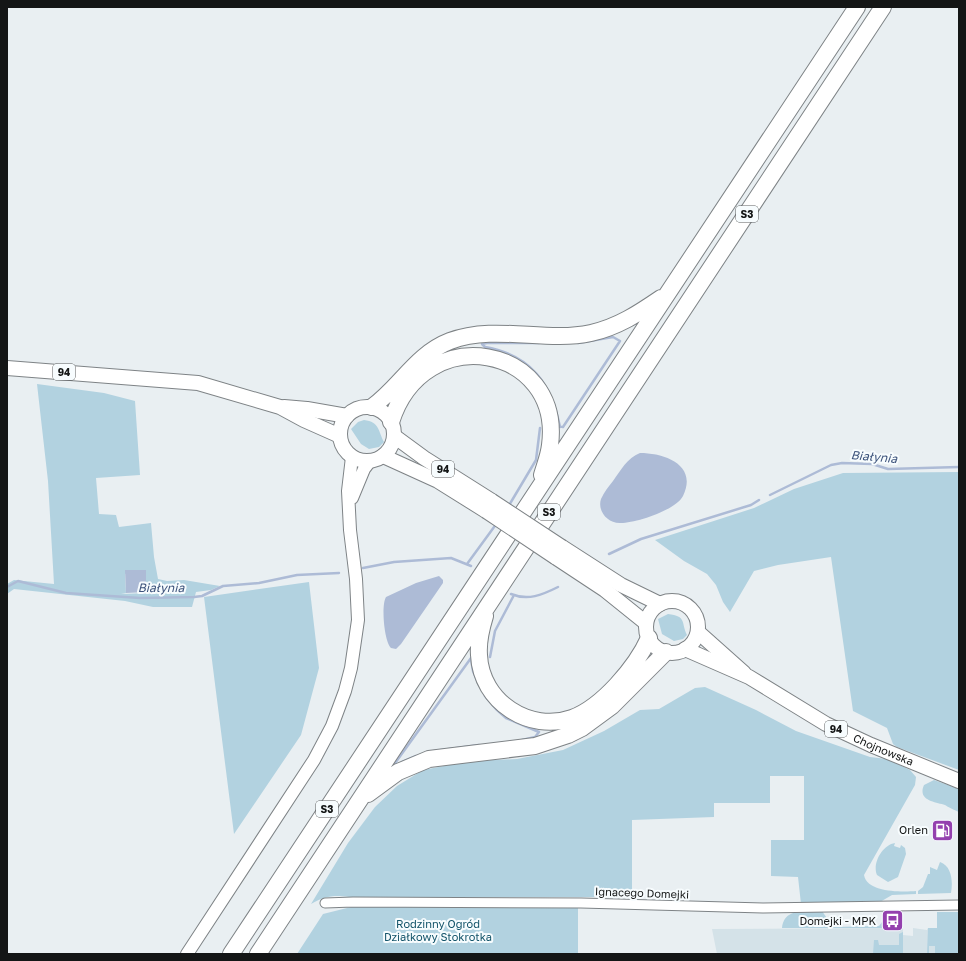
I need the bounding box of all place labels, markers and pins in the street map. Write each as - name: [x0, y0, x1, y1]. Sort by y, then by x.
- fuel station icon: Orlen: [930, 817, 956, 843]
- place label: Orlen: [899, 823, 928, 836]
- bus stop icon: Domejki - MPK: [879, 908, 905, 934]
- place label: Domejki - MPK: [800, 914, 876, 927]

